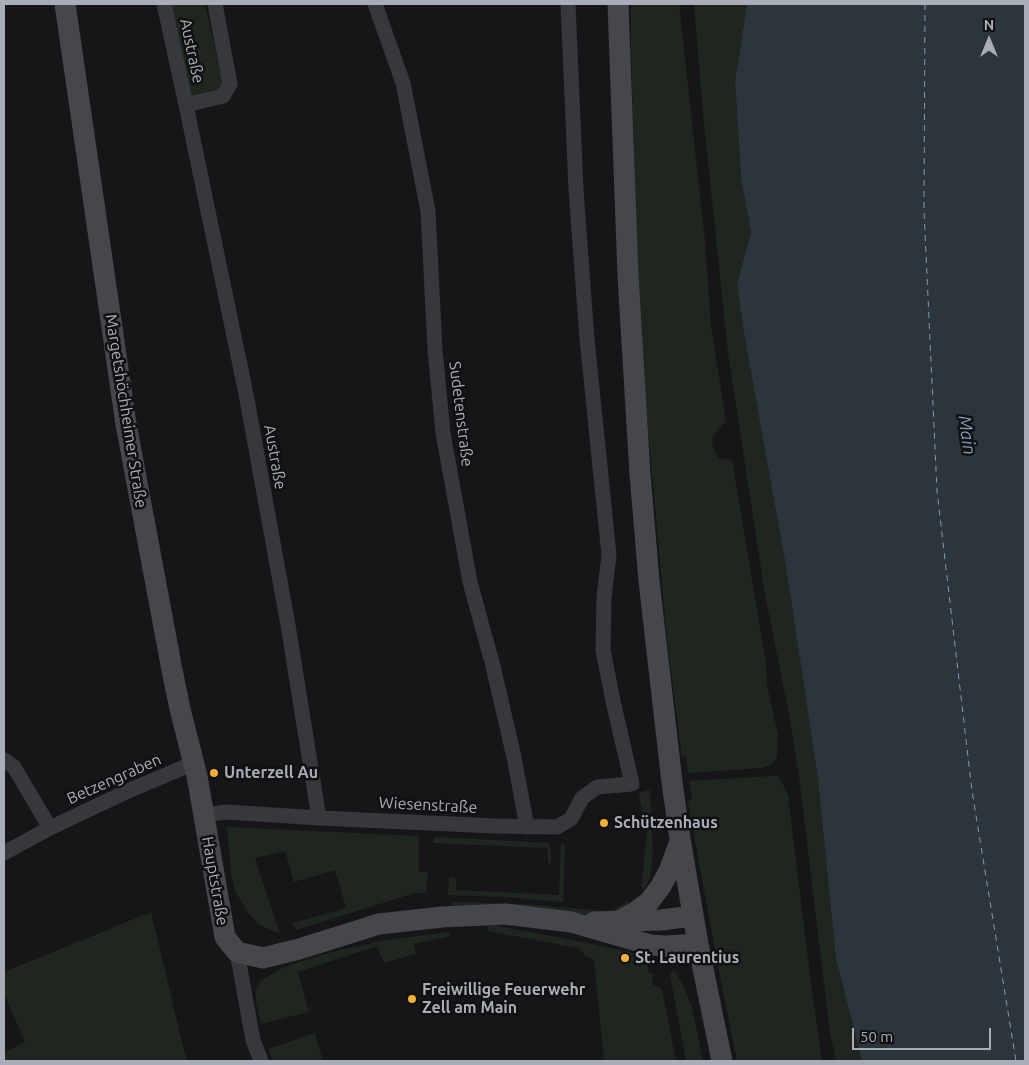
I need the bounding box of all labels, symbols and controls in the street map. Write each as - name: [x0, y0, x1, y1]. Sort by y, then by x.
- north arrow: [964, 15, 1014, 65]
- street label: Austraße: [176, 17, 208, 85]
- text: N: [984, 17, 994, 33]
- street label: Margetshöchheimer Straße: [101, 313, 151, 509]
- street label: Sudetenstraße: [445, 360, 477, 468]
- water label: Main: [954, 414, 980, 456]
- street label: Austraße: [260, 423, 290, 491]
- street label: Betzengraben: [64, 750, 164, 808]
- place label: Unterzell Au: [224, 763, 318, 783]
- marker: Unterzell Au: [208, 767, 220, 779]
- street label: Wiesenstraße: [378, 793, 478, 817]
- place label: Schützenhaus: [614, 813, 718, 833]
- marker: Schützenhaus: [598, 817, 610, 829]
- street label: Hauptstraße: [198, 835, 232, 927]
- place label: St. Laurentius: [635, 948, 739, 968]
- marker: St. Laurentius: [619, 952, 631, 964]
- place label: Freiwillige Feuerwehr Zell am Main: [422, 980, 585, 1018]
- marker: Freiwillige Feuerwehr Zell am Main: [406, 993, 418, 1005]
- scale bar: [854, 1018, 993, 1050]
- text: 50 m: [860, 1028, 893, 1045]

